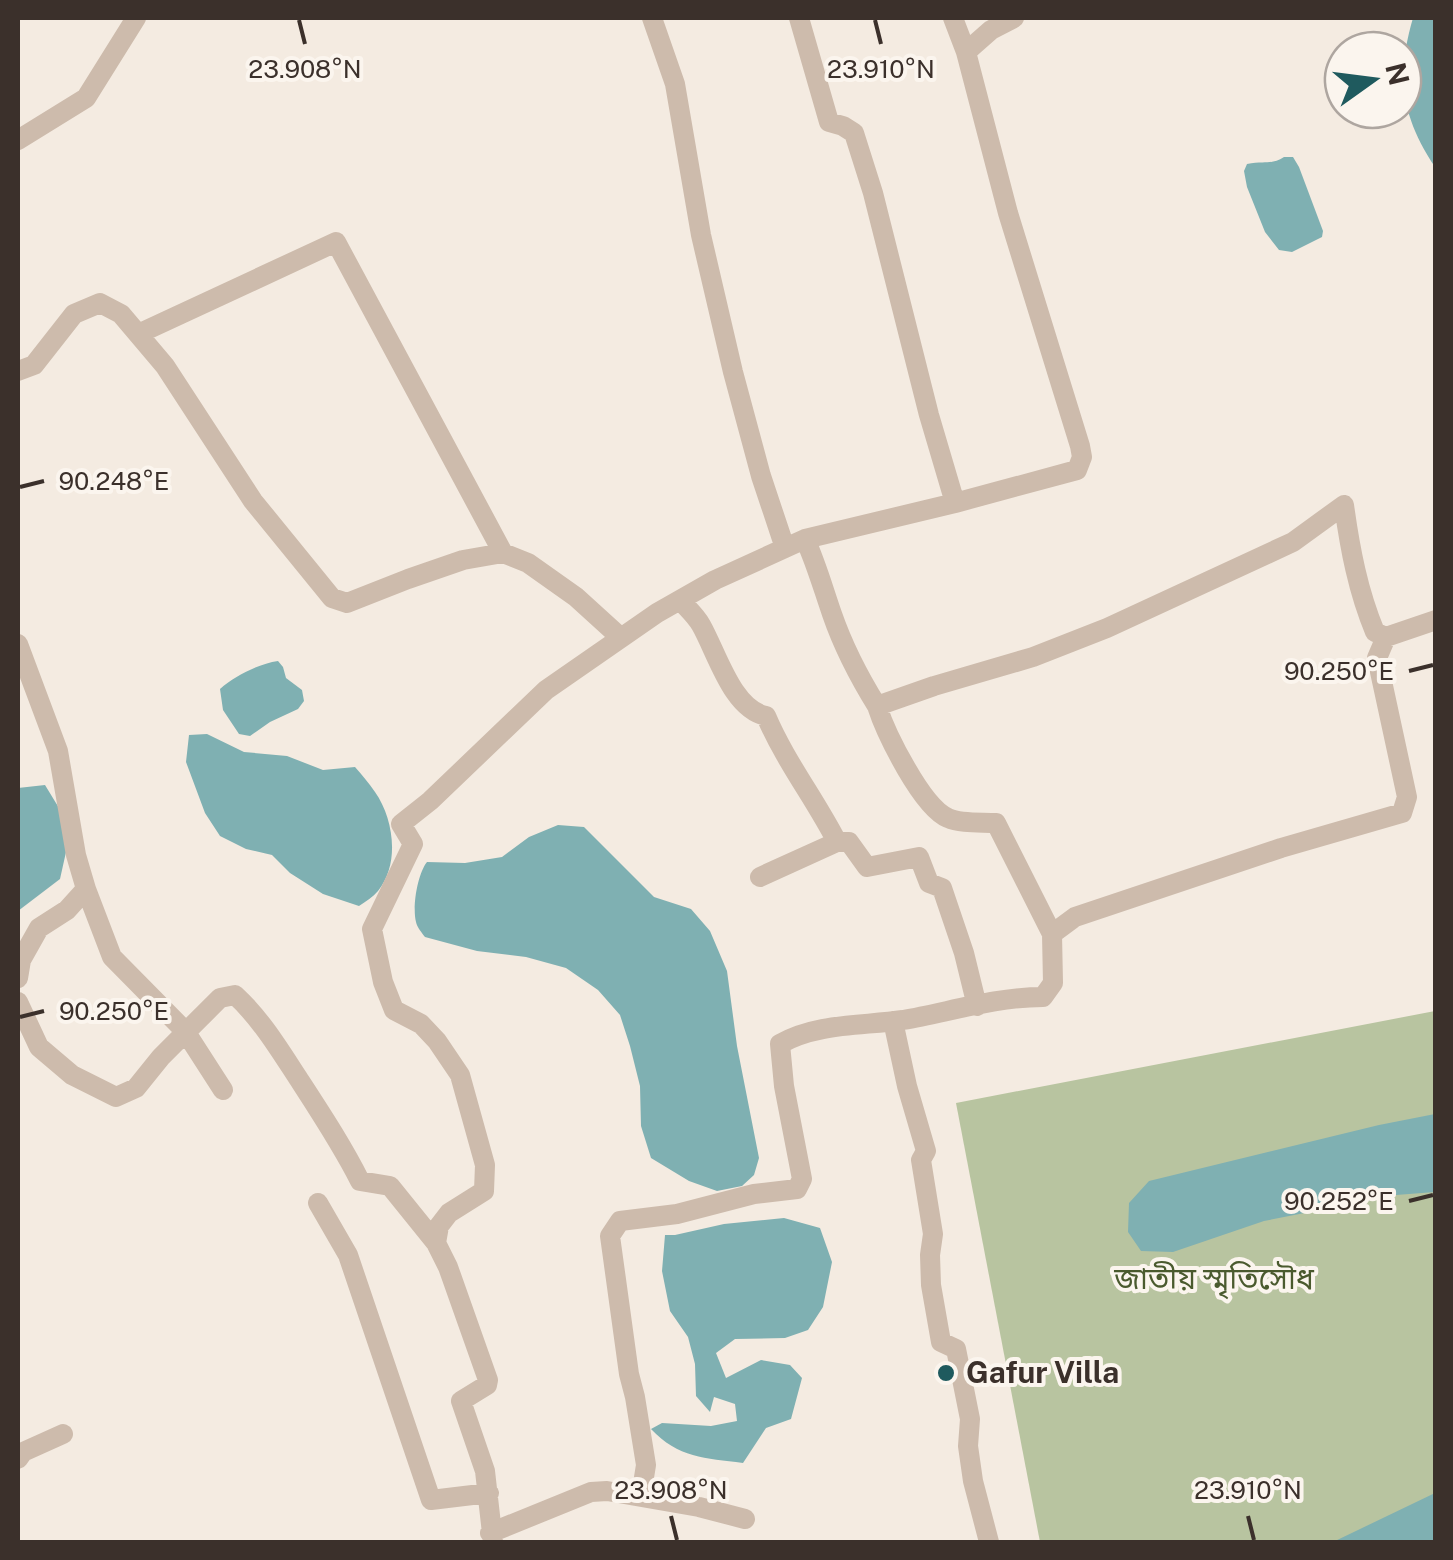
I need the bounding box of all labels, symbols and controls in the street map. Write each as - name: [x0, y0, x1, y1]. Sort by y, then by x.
- north arrow: [1323, 30, 1423, 130]
- text: 23.908°N: [248, 54, 362, 84]
- text: 23.910°N: [827, 54, 935, 84]
- text: N: [1379, 59, 1416, 88]
- text: 90.248°E: [59, 466, 169, 496]
- text: 90.250°E: [1284, 656, 1394, 686]
- text: 90.250°E: [59, 996, 169, 1026]
- text: 90.252°E: [1284, 1186, 1394, 1216]
- park label: জাতীয় স্মৃতিসৌধ: [1113, 1260, 1315, 1300]
- place label: Gafur Villa: [966, 1354, 1119, 1390]
- marker: Gafur Villa: [935, 1362, 957, 1384]
- text: 23.908°N: [614, 1475, 728, 1505]
- text: 23.910°N: [1194, 1475, 1302, 1505]

